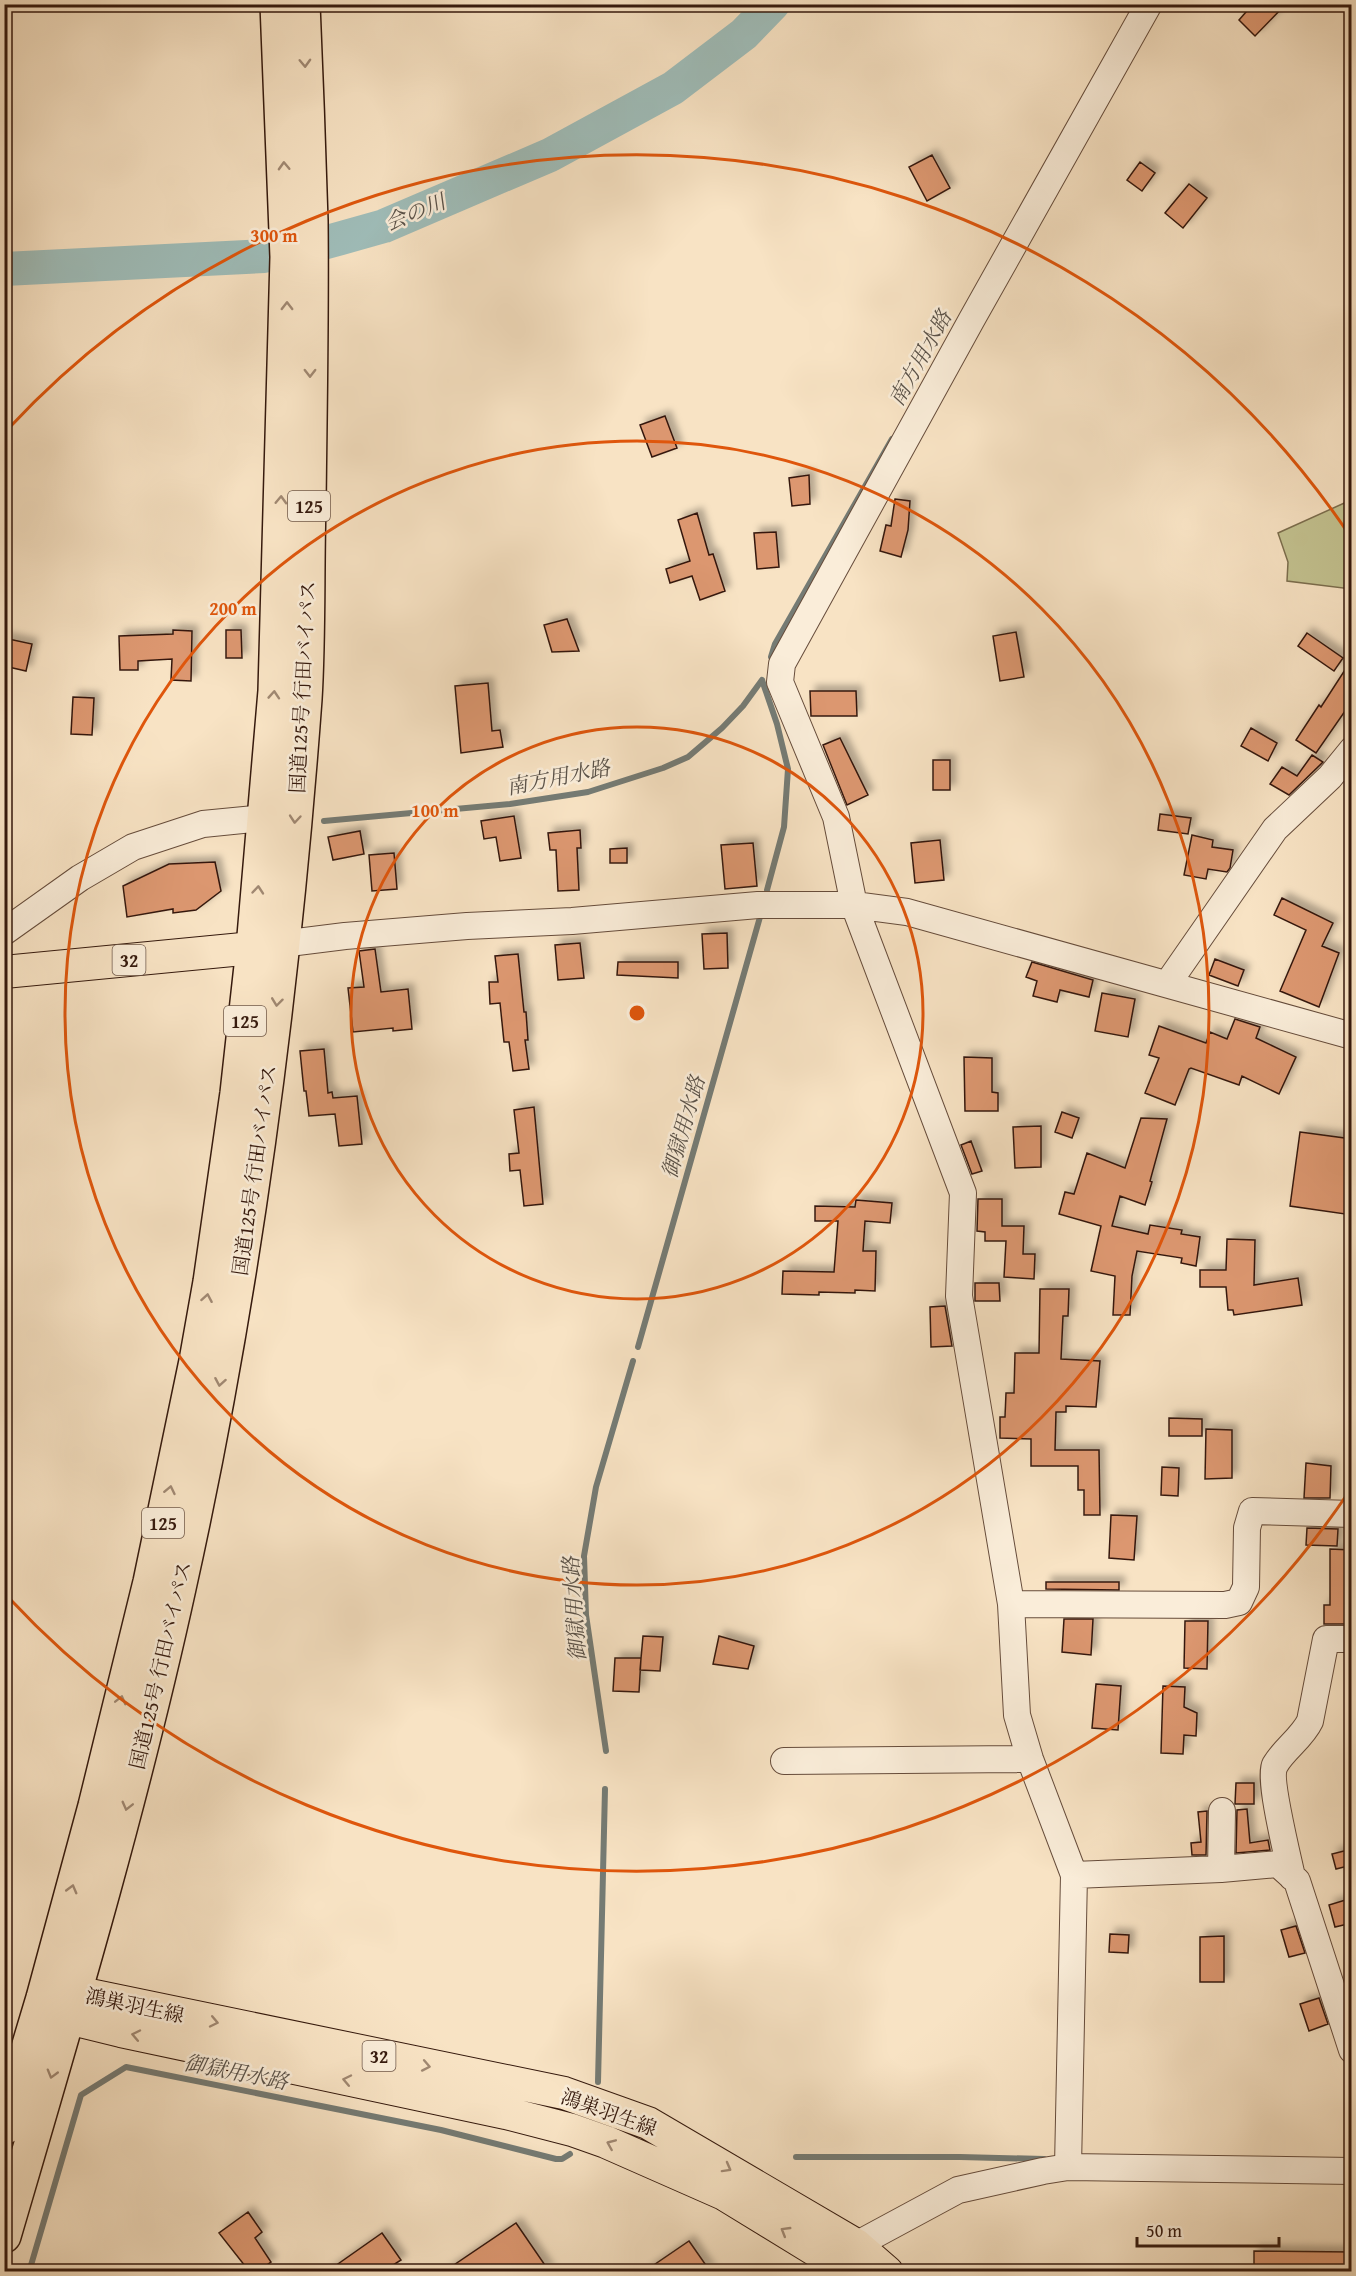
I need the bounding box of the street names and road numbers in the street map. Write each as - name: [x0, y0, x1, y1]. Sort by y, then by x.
- road number: 125: [288, 491, 330, 521]
- street label: 国道125号 行田バイパス: [282, 580, 322, 794]
- road number: 32: [112, 945, 146, 975]
- road number: 125: [224, 1006, 266, 1036]
- street label: 国道125号 行田バイパス: [225, 1063, 283, 1277]
- road number: 125: [142, 1508, 184, 1538]
- street label: 国道125号 行田バイパス: [122, 1558, 198, 1772]
- street label: 鴻巣羽生線: [83, 1980, 187, 2030]
- road number: 32: [362, 2041, 395, 2071]
- street label: 鴻巣羽生線: [557, 2081, 661, 2143]

